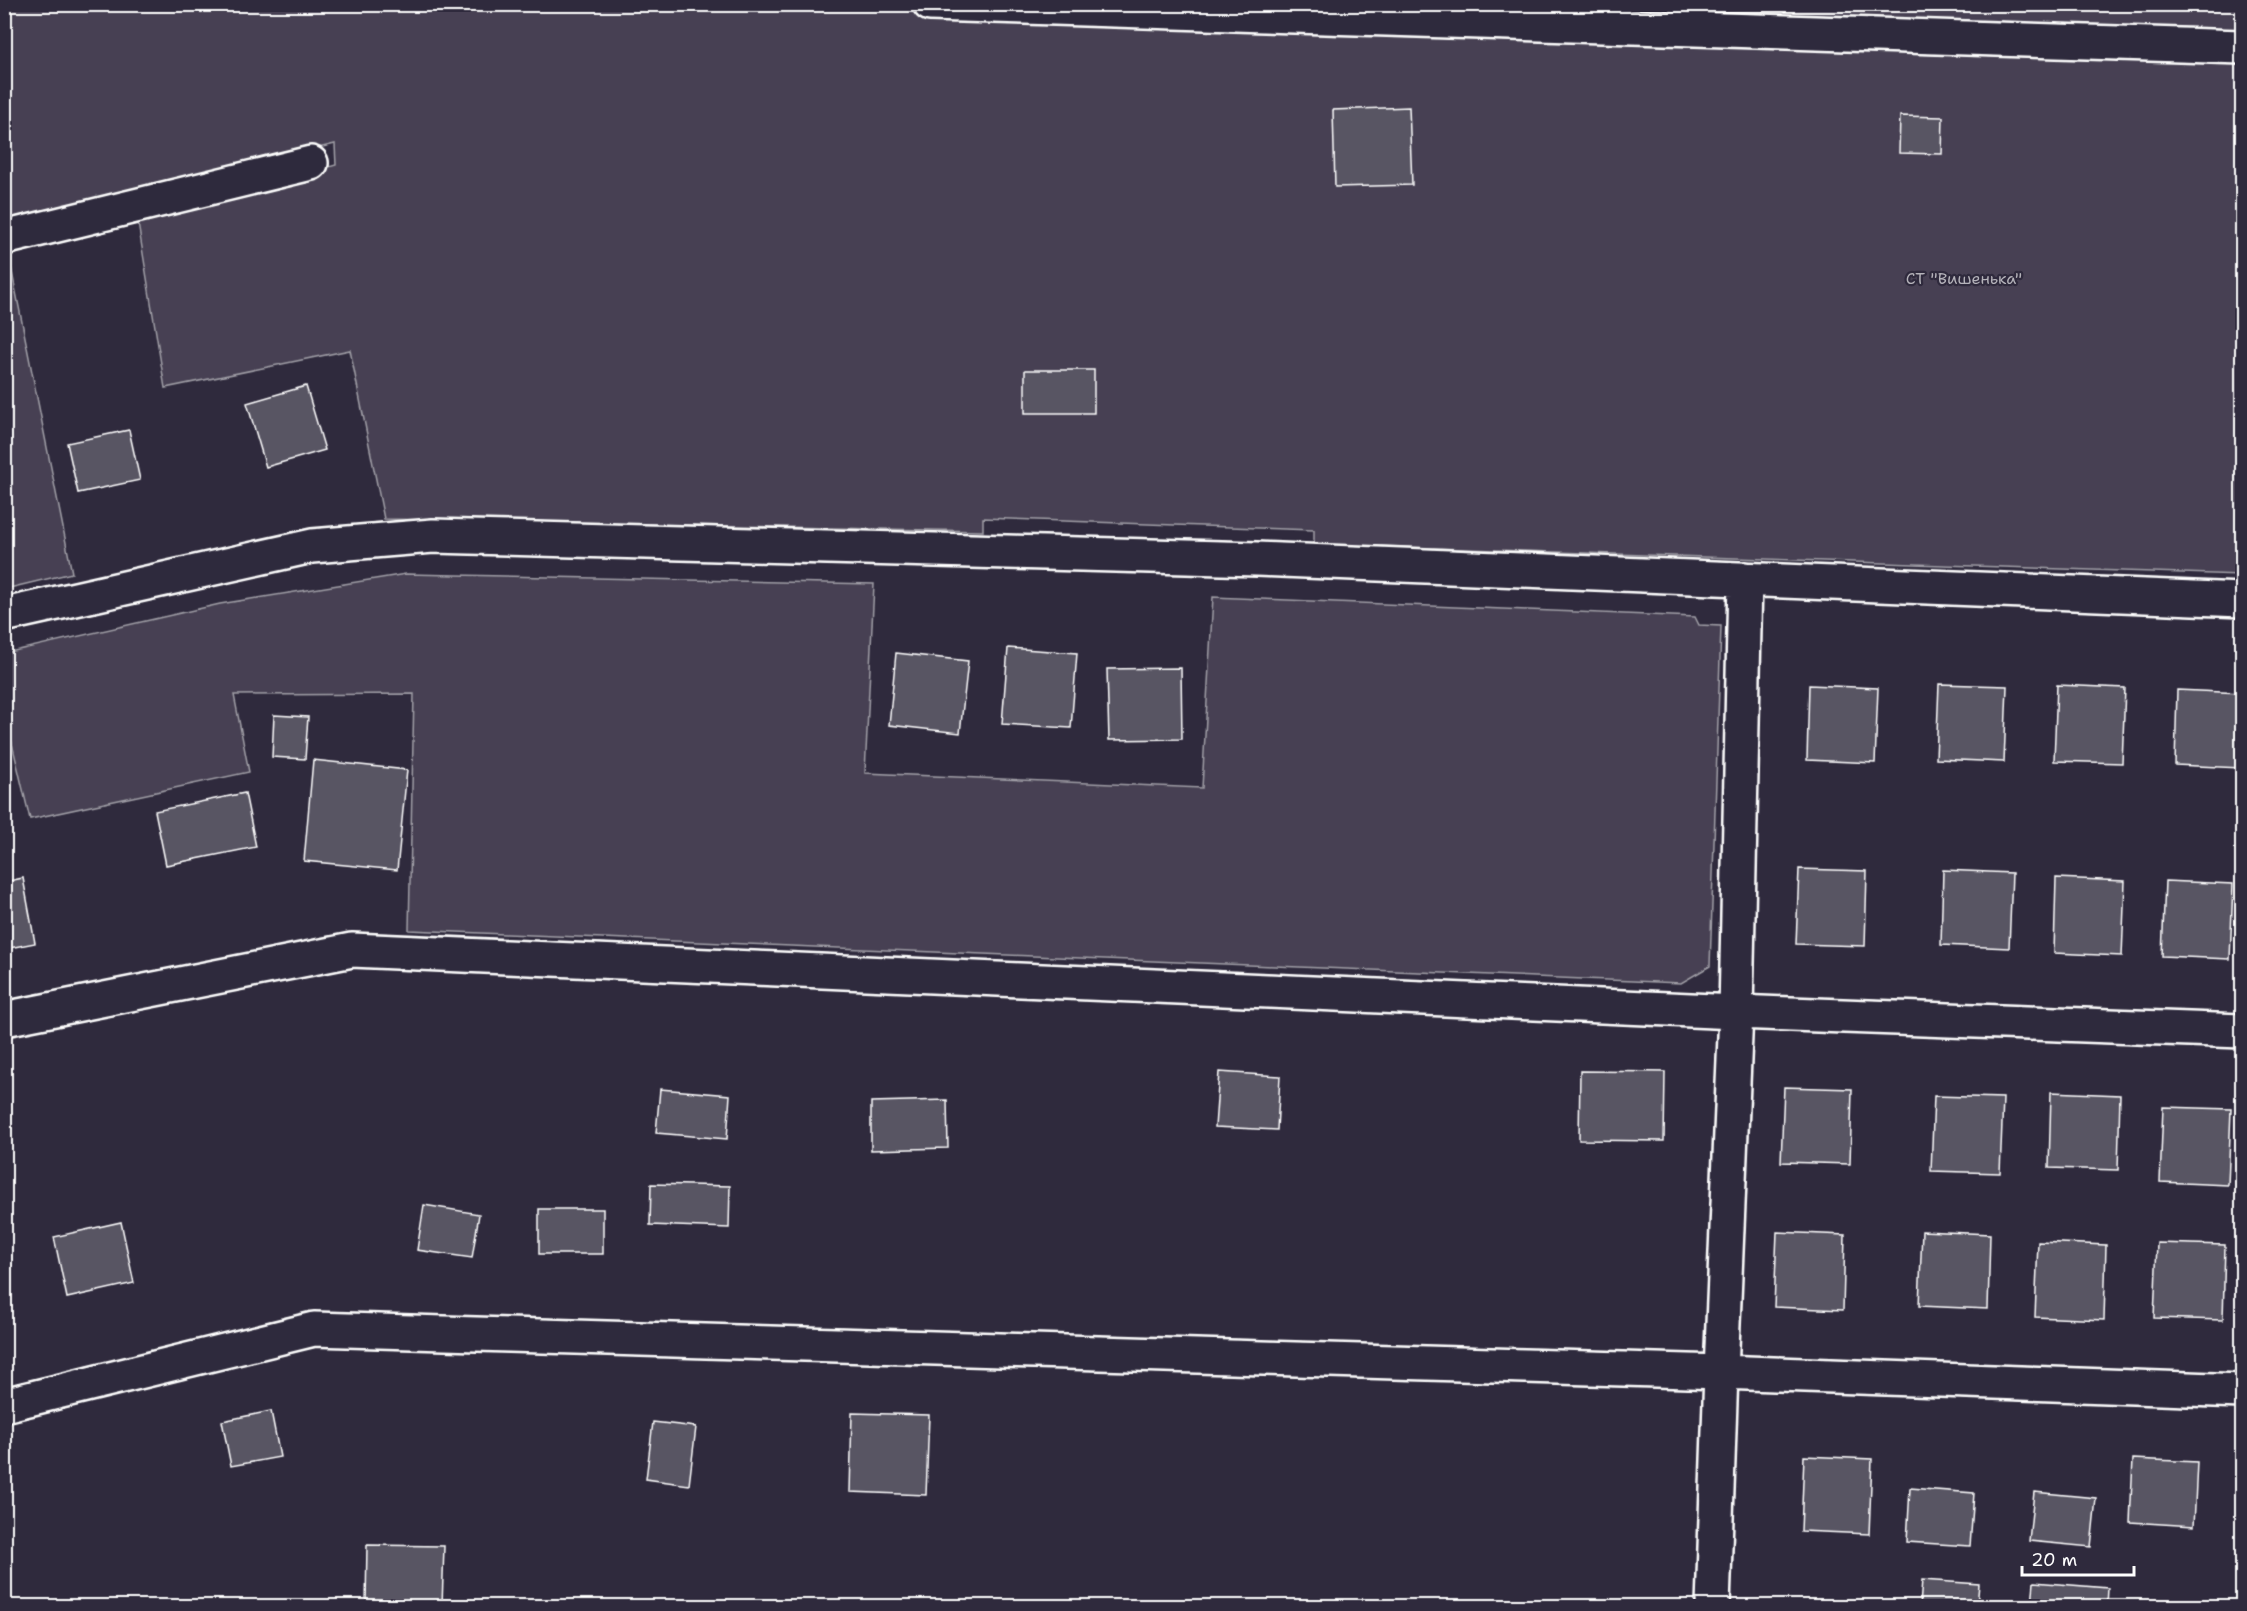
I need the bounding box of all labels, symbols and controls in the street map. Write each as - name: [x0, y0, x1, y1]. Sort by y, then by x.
- park label: СТ "Вишенька": [1906, 268, 2022, 289]
- scale bar: [2022, 1539, 2134, 1577]
- text: 20 m: [2031, 1548, 2077, 1572]

